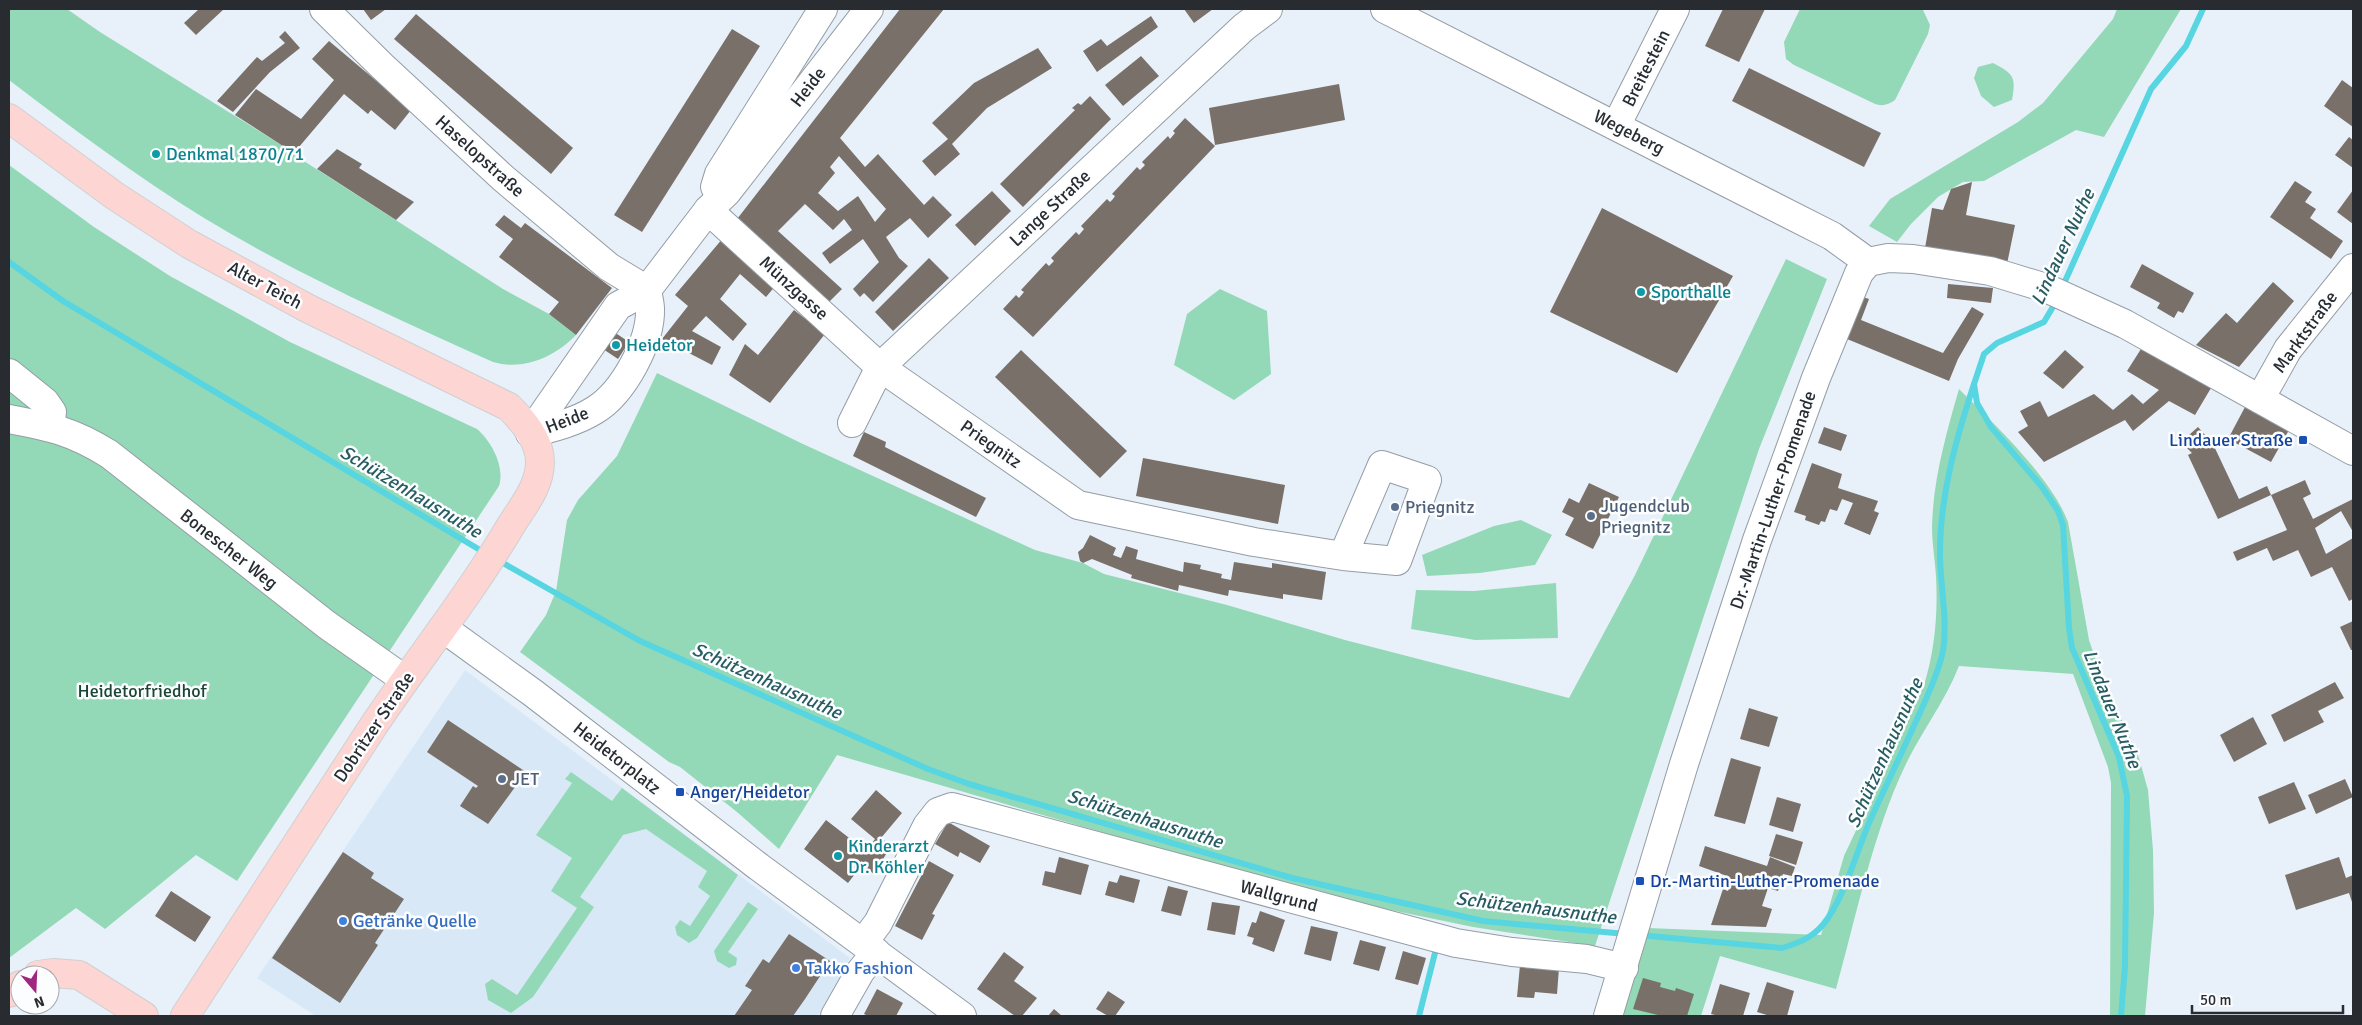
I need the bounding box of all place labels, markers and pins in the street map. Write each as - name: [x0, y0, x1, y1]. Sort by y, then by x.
- place label: Denkmal 1870/71: [166, 143, 304, 165]
- marker: Denkmal 1870/71: [150, 148, 162, 160]
- place label: Sporthalle: [1651, 281, 1731, 303]
- marker: Sporthalle: [1635, 286, 1647, 298]
- place label: Heidetor: [626, 334, 693, 356]
- marker: Heidetor: [610, 339, 622, 351]
- place label: Lindauer Straße: [2169, 429, 2293, 451]
- marker: Lindauer Straße: [2297, 434, 2309, 446]
- place label: Jugendclub Priegnitz: [1601, 495, 1690, 538]
- place label: Priegnitz: [1405, 496, 1474, 518]
- marker: Priegnitz: [1389, 501, 1401, 513]
- marker: Jugendclub Priegnitz: [1585, 510, 1597, 522]
- place label: JET: [512, 768, 539, 790]
- marker: JET: [496, 773, 508, 785]
- place label: Anger/Heidetor: [690, 781, 810, 803]
- marker: Anger/Heidetor: [674, 786, 686, 798]
- place label: Kinderarzt Dr. Köhler: [848, 835, 929, 878]
- marker: Kinderarzt Dr. Köhler: [832, 850, 844, 862]
- place label: Dr.-Martin-Luther-Promenade: [1650, 870, 1879, 892]
- marker: Dr.-Martin-Luther-Promenade: [1634, 875, 1646, 887]
- place label: Getränke Quelle: [353, 910, 477, 932]
- marker: Getränke Quelle: [337, 915, 349, 927]
- place label: Takko Fashion: [806, 957, 913, 979]
- marker: Takko Fashion: [790, 962, 802, 974]

